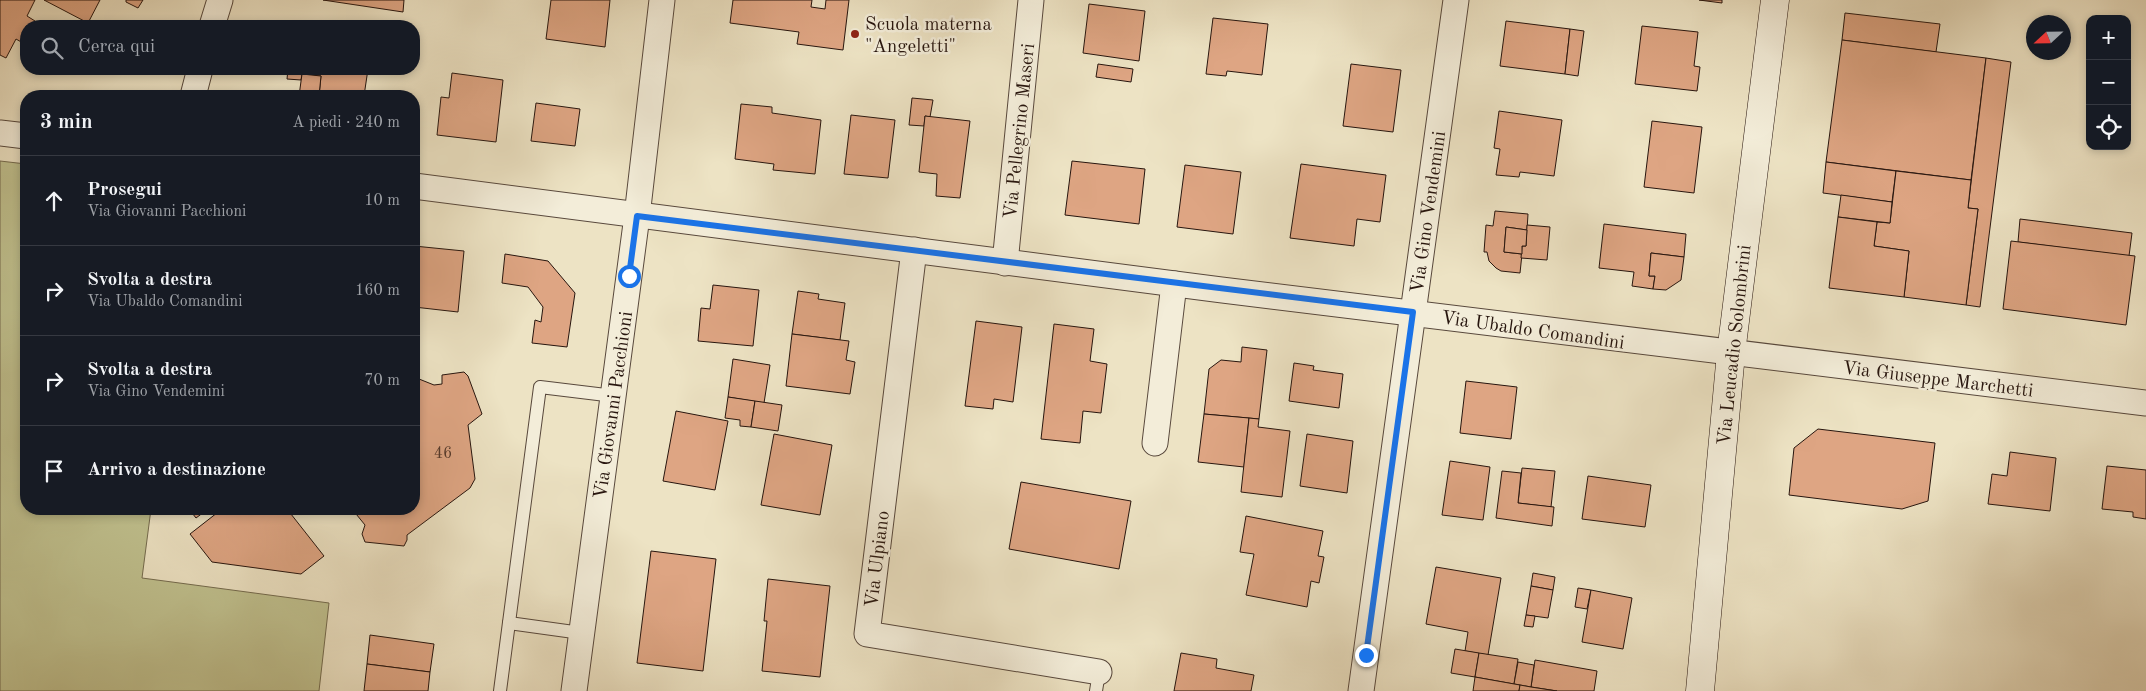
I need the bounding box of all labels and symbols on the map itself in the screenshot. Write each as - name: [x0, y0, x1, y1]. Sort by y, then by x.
- north arrow: [2026, 15, 2071, 60]
- place label: Scuola materna "Angeletti": [865, 16, 992, 57]
- marker: Scuola materna "Angeletti": [849, 28, 861, 40]
- street label: Via Pellegrino Maseri: [1002, 42, 1039, 220]
- street label: Via Gino Vendemini: [1409, 130, 1450, 295]
- street label: Via Leucadio Solombrini: [1715, 244, 1755, 447]
- route start: [618, 265, 641, 288]
- street label: Via Ubaldo Comandini: [1440, 309, 1625, 354]
- street label: Via Giovanni Pacchioni: [592, 310, 637, 500]
- street label: Via Giuseppe Marchetti: [1841, 359, 2034, 402]
- house number: 46: [434, 446, 452, 462]
- street label: Via Ulpiano: [863, 510, 894, 609]
- route end: [1355, 644, 1378, 667]

